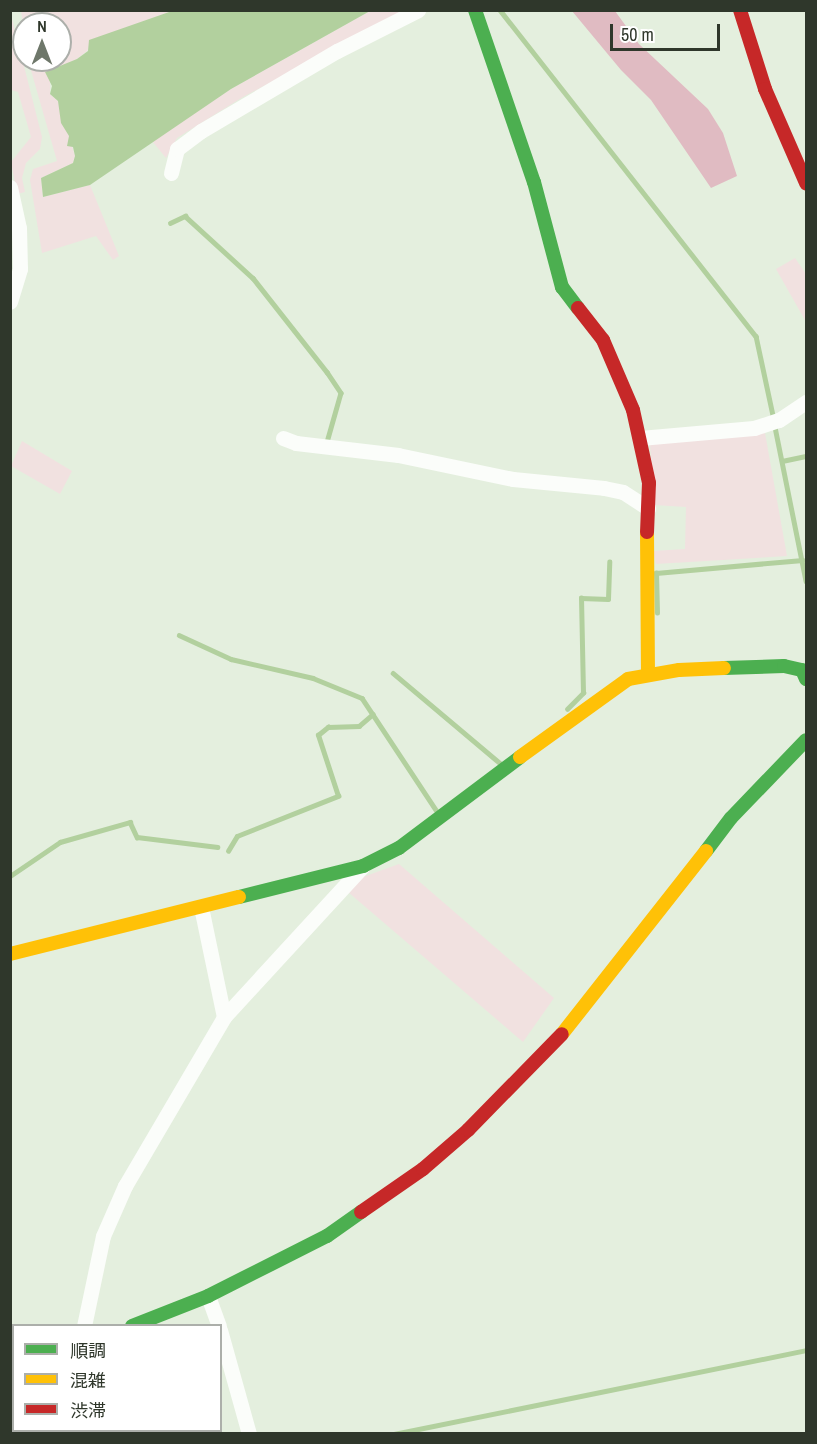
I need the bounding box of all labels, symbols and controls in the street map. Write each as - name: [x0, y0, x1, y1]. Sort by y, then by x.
- north arrow: [12, 12, 72, 72]
- scale bar: [613, 12, 722, 50]
- text: N: [37, 15, 47, 37]
- text: 50 m: [621, 22, 654, 47]
- legend: [12, 1324, 222, 1432]
- text: 順調: [70, 1338, 106, 1363]
- text: 混雑: [70, 1368, 106, 1393]
- text: 渋滞: [70, 1398, 106, 1423]

